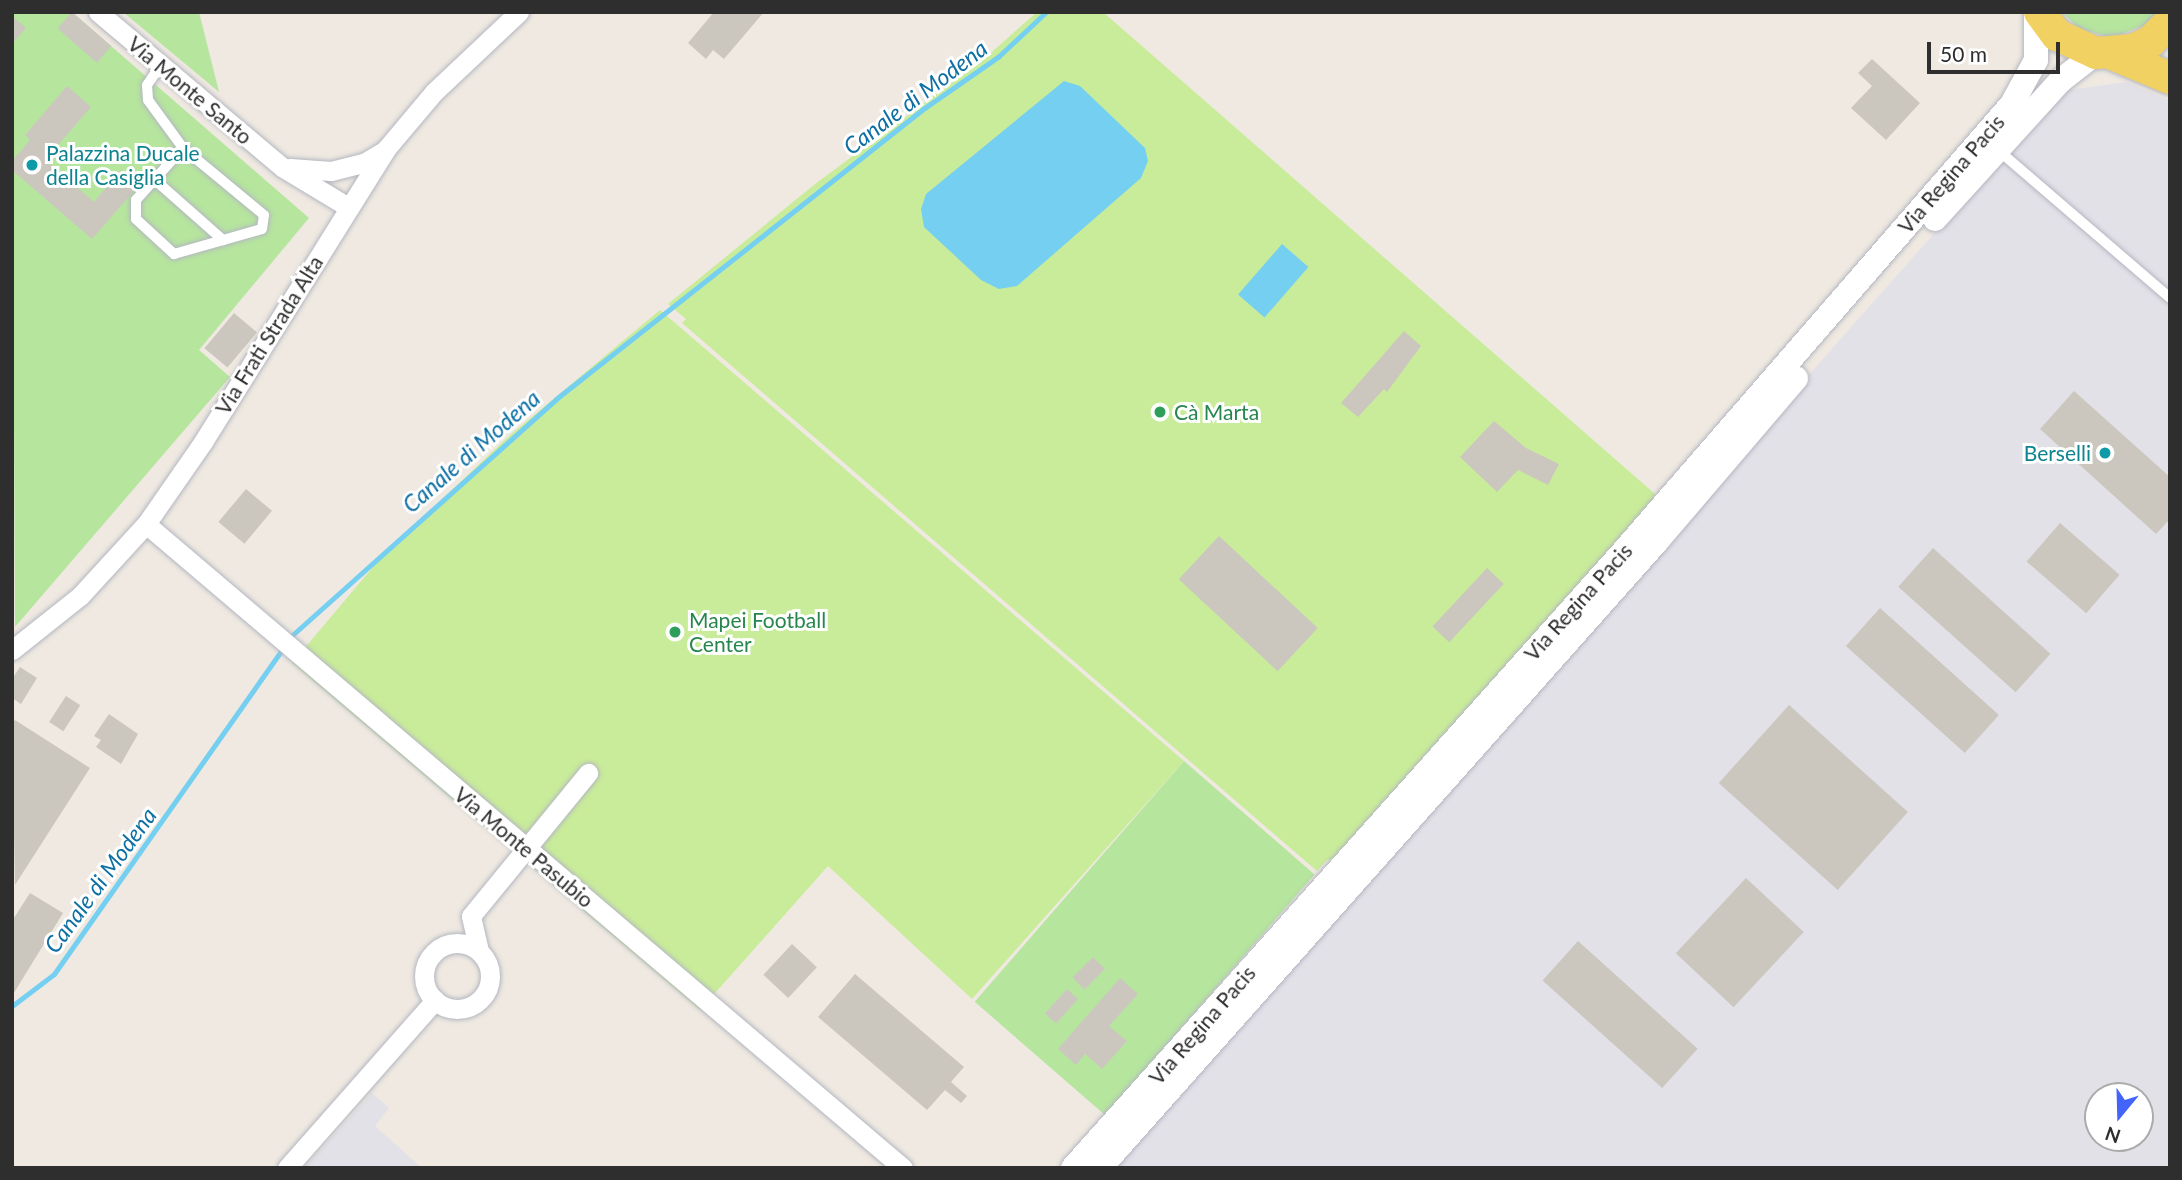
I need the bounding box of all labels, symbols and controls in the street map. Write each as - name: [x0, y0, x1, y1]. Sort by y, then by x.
- scale bar: [1930, 28, 2063, 72]
- street label: Via Monte Santo: [123, 31, 257, 149]
- water label: Canale di Modena: [838, 34, 992, 160]
- text: 50 m: [1940, 41, 1987, 66]
- street label: Via Regina Pacis: [1893, 110, 2009, 238]
- place label: Palazzina Ducale della Casiglia: [46, 140, 200, 190]
- marker: Palazzina Ducale della Casiglia: [24, 157, 40, 173]
- street label: Via Frati Strada Alta: [210, 251, 328, 419]
- water label: Canale di Modena: [397, 384, 545, 518]
- place label: Cà Marta: [1174, 399, 1259, 425]
- marker: Cà Marta: [1152, 404, 1168, 420]
- place label: Berselli: [2024, 440, 2091, 466]
- marker: Berselli: [2097, 445, 2113, 461]
- street label: Via Regina Pacis: [1519, 538, 1637, 666]
- place label: Mapei Football Center: [689, 607, 826, 657]
- marker: Mapei Football Center: [667, 624, 683, 640]
- street label: Via Monte Pasubio: [449, 781, 599, 913]
- water label: Canale di Modena: [38, 802, 162, 958]
- street label: Via Regina Pacis: [1144, 961, 1260, 1089]
- north arrow: [2084, 1082, 2154, 1152]
- text: N: [2102, 1122, 2123, 1149]

